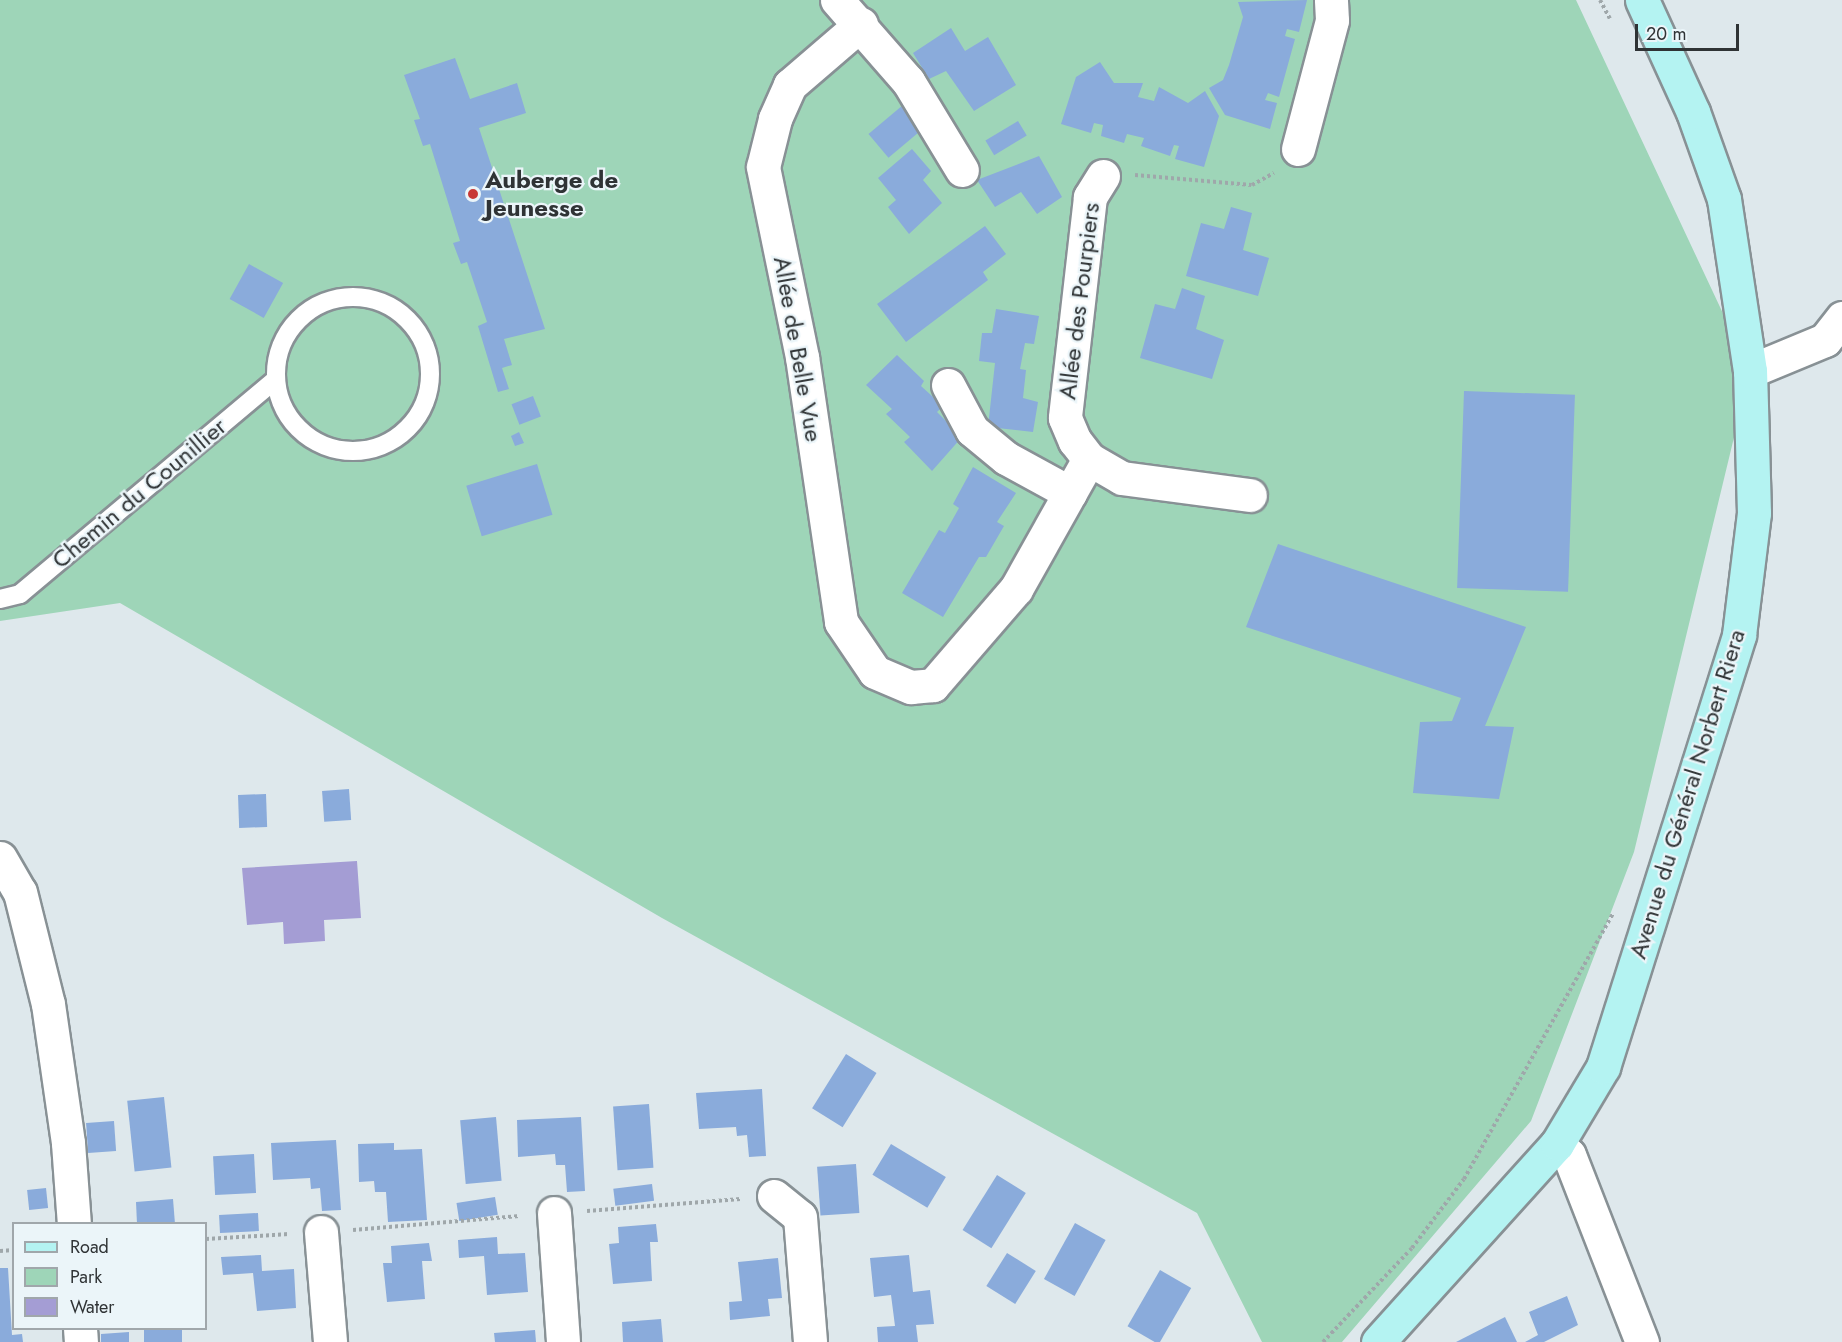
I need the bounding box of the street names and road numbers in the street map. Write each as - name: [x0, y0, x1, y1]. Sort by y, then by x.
- street label: Allée des Pourpiers: [1053, 201, 1105, 401]
- street label: Allée de Belle Vue: [768, 254, 828, 444]
- street label: Chemin du Counillier: [46, 412, 232, 574]
- street label: Avenue du Général Norbert Riera: [1623, 626, 1751, 962]

